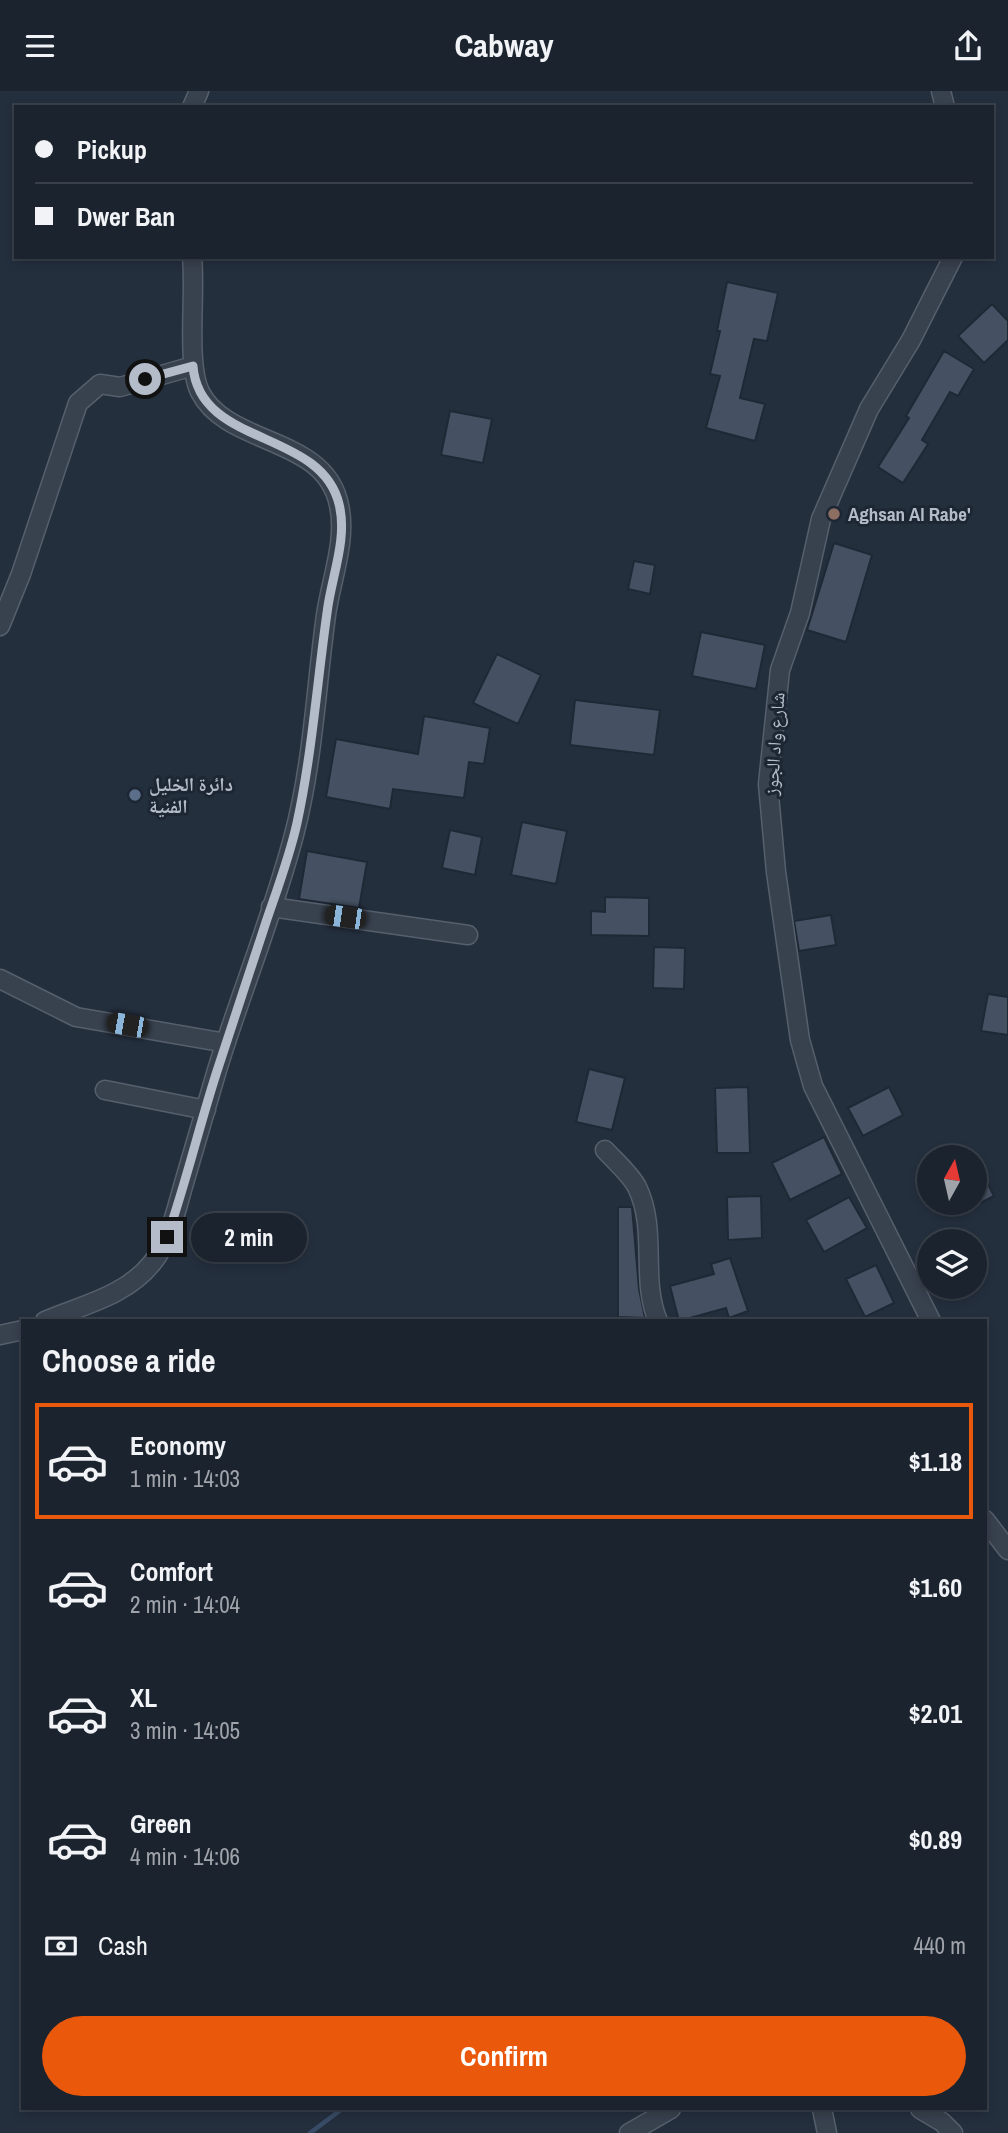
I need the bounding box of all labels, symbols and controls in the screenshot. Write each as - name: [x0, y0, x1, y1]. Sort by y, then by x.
- text: Cabway: [454, 24, 554, 67]
- icon: menu: [21, 27, 59, 65]
- icon: share: [949, 27, 987, 65]
- text: Pickup: [77, 132, 147, 167]
- text: Dwer Ban: [77, 199, 175, 234]
- route start: [129, 363, 161, 395]
- place label: Aghsan Al Rabe': [848, 501, 971, 527]
- marker: Aghsan Al Rabe': [826, 506, 842, 522]
- street label: شارع واد الجوز: [757, 691, 791, 798]
- place label: دائرة الخليل الفنية: [149, 771, 233, 819]
- marker: دائرة الخليل الفنية: [127, 787, 143, 803]
- car: [323, 904, 368, 930]
- car: [105, 1011, 150, 1039]
- north arrow: [917, 1145, 987, 1215]
- map controls: [917, 1145, 987, 1299]
- callout: 2 min: [192, 1213, 307, 1261]
- route end: [151, 1221, 183, 1253]
- text: 2 min: [224, 1222, 274, 1253]
- button: layers: [917, 1229, 987, 1299]
- text: Choose a ride: [42, 1339, 216, 1382]
- text: Economy: [130, 1428, 226, 1463]
- icon: car: [46, 1430, 109, 1493]
- text: $1.18: [909, 1444, 962, 1479]
- text: 1 min · 14:03: [130, 1463, 240, 1494]
- text: Comfort: [130, 1554, 213, 1589]
- icon: car: [46, 1556, 109, 1619]
- text: $1.60: [909, 1570, 962, 1605]
- text: 2 min · 14:04: [130, 1589, 240, 1620]
- text: XL: [130, 1680, 157, 1715]
- icon: car: [46, 1682, 109, 1745]
- text: $2.01: [909, 1696, 962, 1731]
- text: 3 min · 14:05: [130, 1715, 240, 1746]
- text: Green: [130, 1806, 192, 1841]
- icon: car: [46, 1808, 109, 1871]
- text: $0.89: [909, 1822, 962, 1857]
- text: 4 min · 14:06: [130, 1841, 240, 1872]
- icon: cash: [42, 1927, 80, 1965]
- text: Cash: [98, 1928, 148, 1963]
- text: 440 m: [914, 1930, 966, 1961]
- button: Confirm: [42, 2016, 966, 2096]

